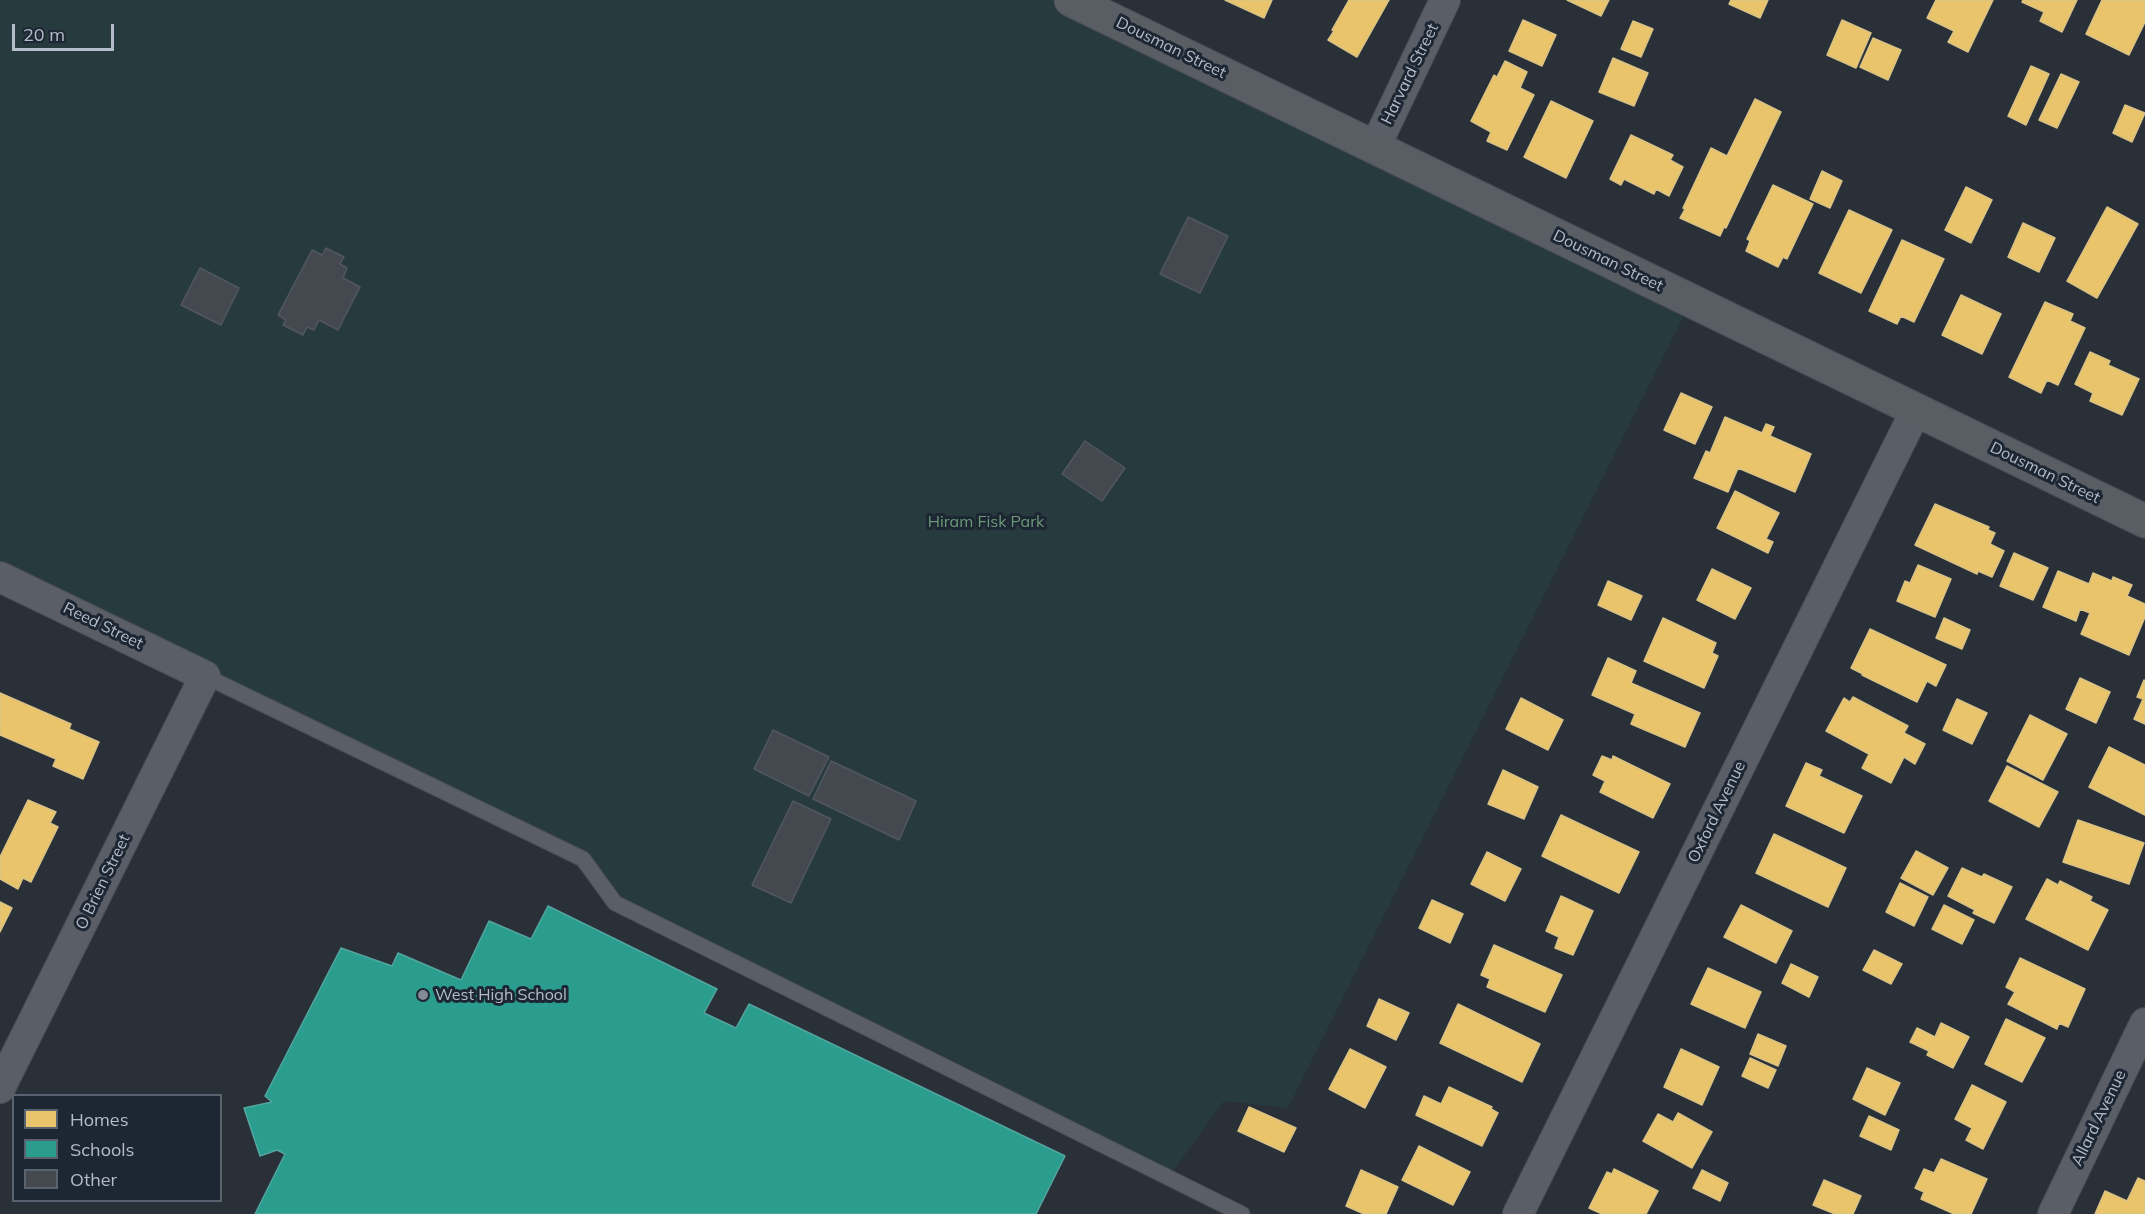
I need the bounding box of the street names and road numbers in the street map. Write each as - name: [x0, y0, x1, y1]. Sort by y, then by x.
- street label: Dousman Street: [1113, 13, 1229, 83]
- street label: Harvard Street: [1377, 20, 1443, 128]
- street label: Dousman Street: [1550, 226, 1666, 296]
- street label: Dousman Street: [1987, 438, 2103, 508]
- street label: Reed Street: [60, 598, 146, 654]
- street label: Oxford Avenue: [1684, 758, 1750, 866]
- street label: O Brien Street: [72, 831, 134, 933]
- street label: Allard Avenue: [2068, 1067, 2130, 1169]

